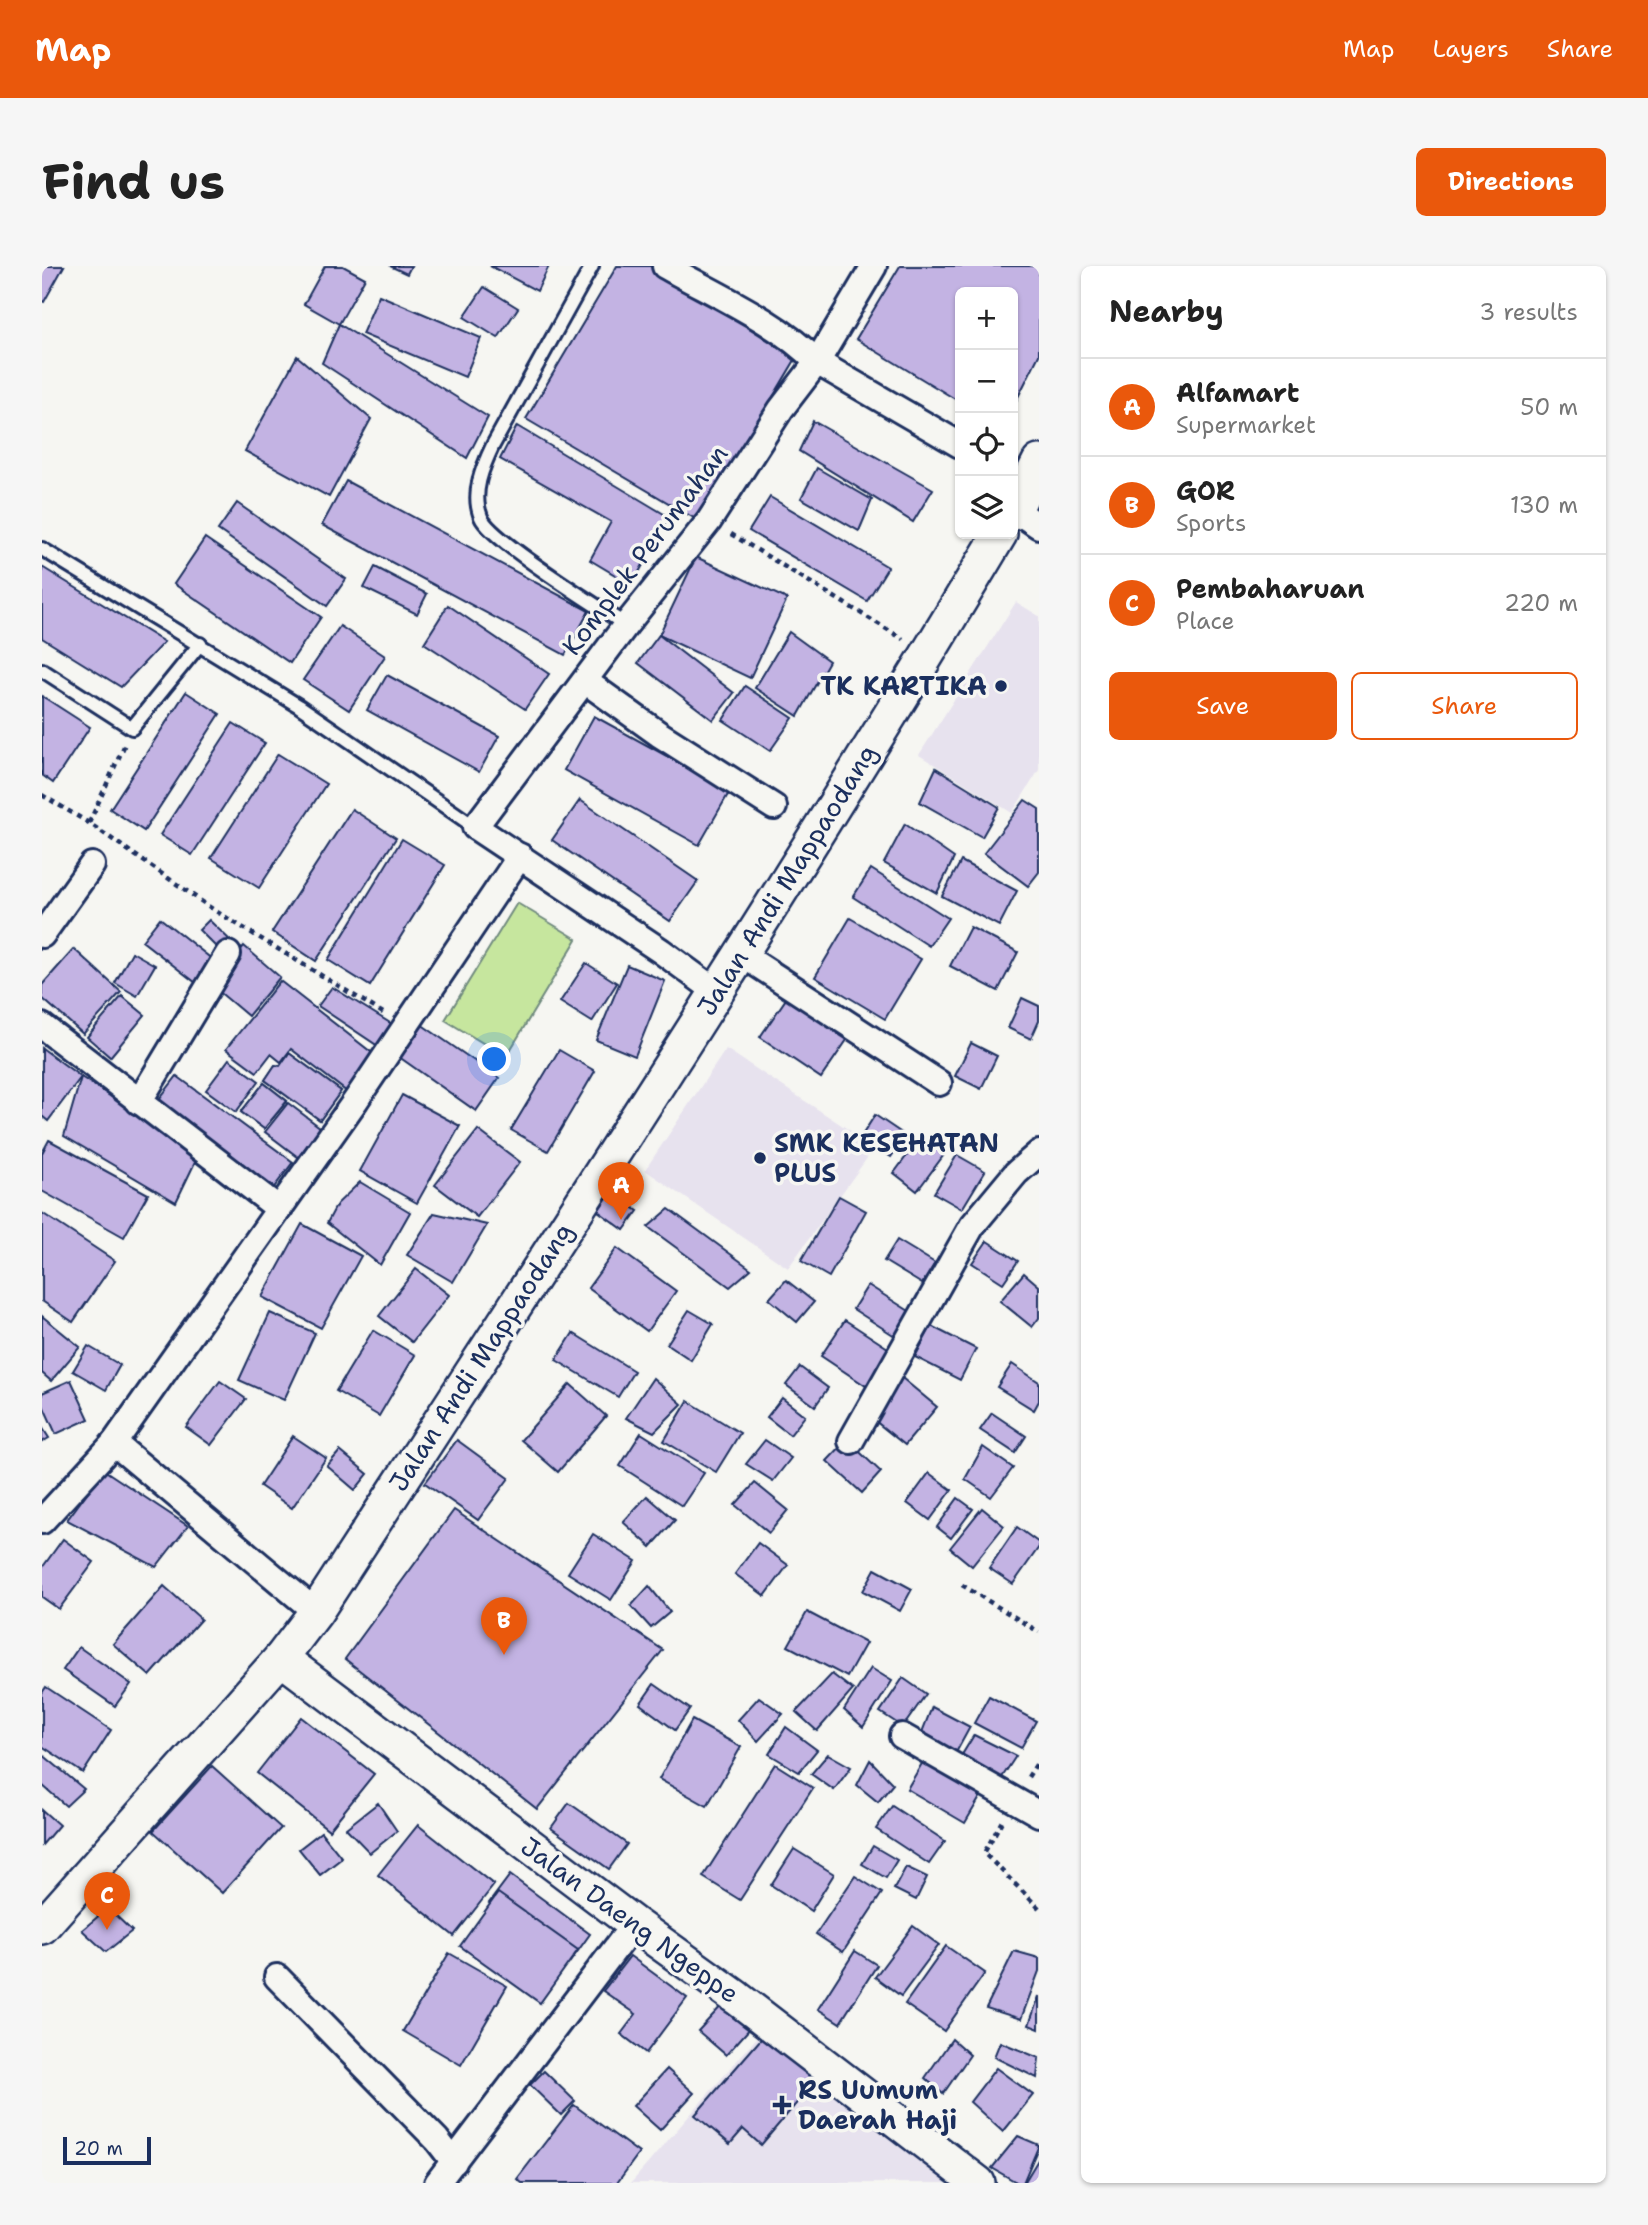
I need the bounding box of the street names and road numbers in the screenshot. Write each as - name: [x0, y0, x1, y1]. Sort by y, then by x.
- street label: Komplek Perumahan: [554, 437, 735, 662]
- street label: Jalan Andi Mappaodang: [689, 737, 885, 1022]
- street label: Jalan Andi Mappaodang: [380, 1216, 581, 1498]
- street label: Jalan Daeng Ngeppe: [514, 1829, 746, 2011]

